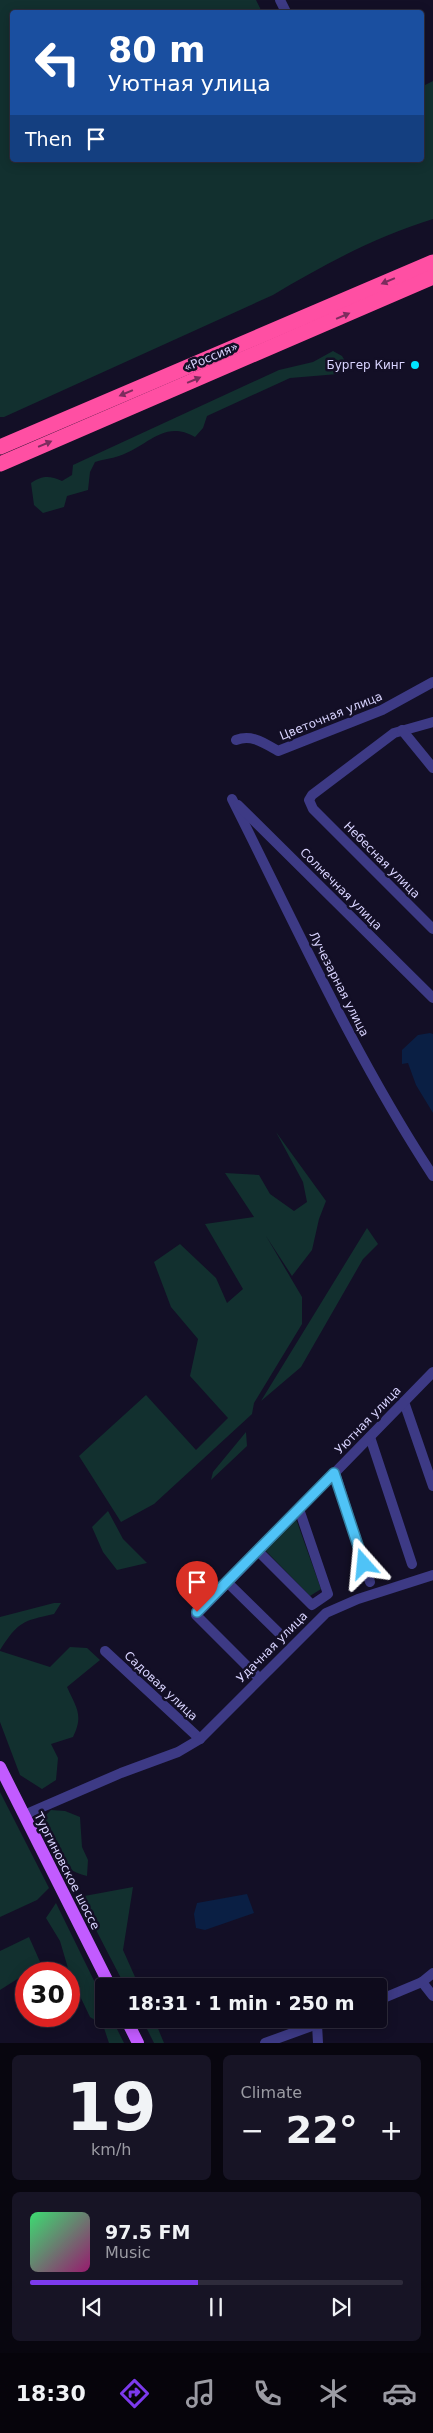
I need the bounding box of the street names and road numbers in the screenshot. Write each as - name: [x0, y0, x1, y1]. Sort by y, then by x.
- street label: «Россия»: [182, 339, 240, 375]
- street label: Цветочная улица: [278, 689, 384, 743]
- street label: Небесная улица: [341, 819, 423, 901]
- street label: Солнечная улица: [297, 845, 385, 933]
- street label: Лучезарная улица: [306, 929, 372, 1039]
- street label: Уютная улица: [332, 1383, 404, 1457]
- street label: Удачная улица: [234, 1609, 310, 1685]
- street label: Садовая улица: [122, 1649, 200, 1723]
- street label: Тургиновское шоссе: [31, 1809, 103, 1932]

